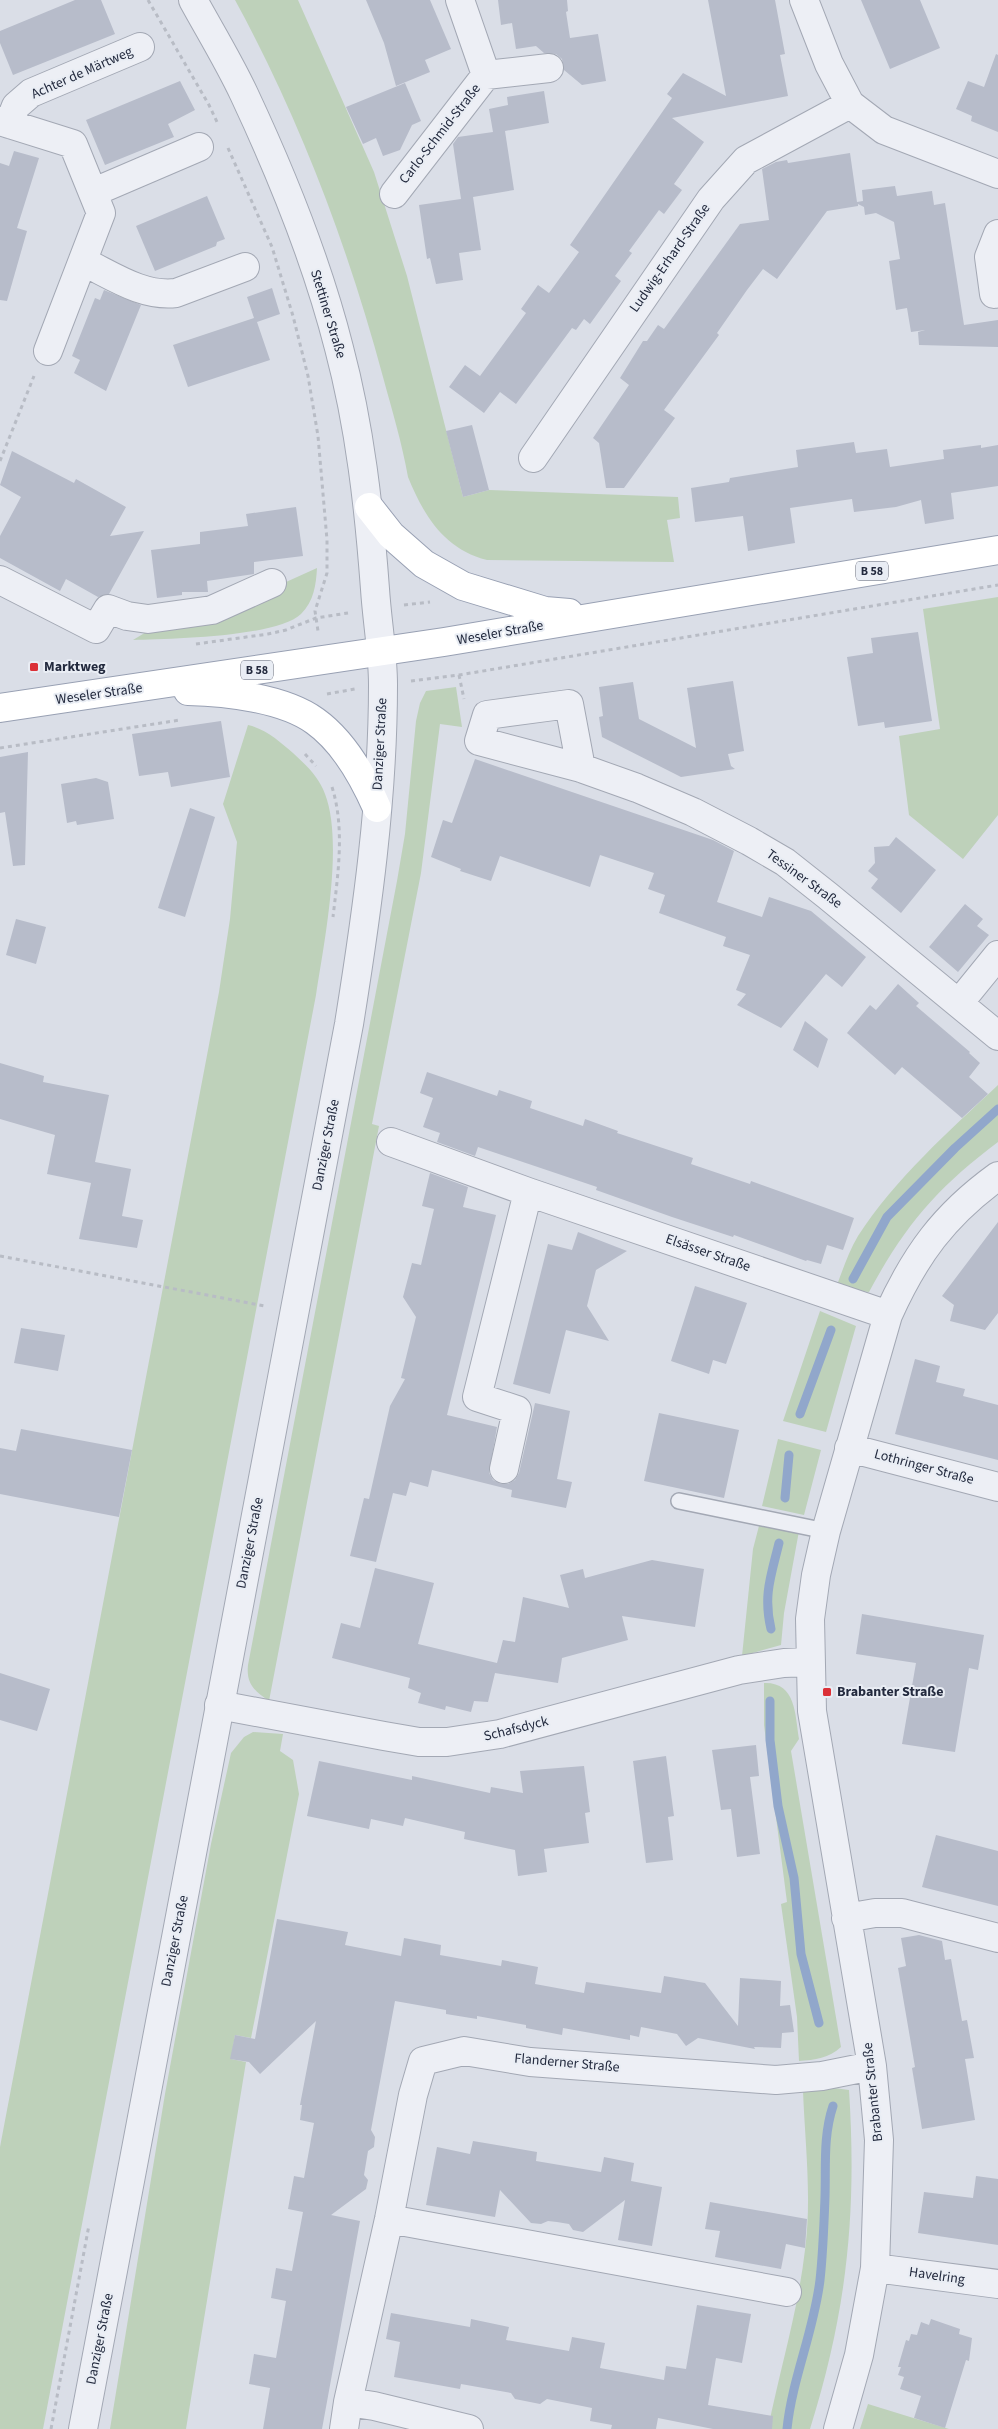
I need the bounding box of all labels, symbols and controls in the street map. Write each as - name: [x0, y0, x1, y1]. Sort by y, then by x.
- street label: Achter de Märtweg: [28, 42, 136, 104]
- street label: Carlo-Schmid-Straße: [395, 80, 486, 188]
- street label: Ludwig-Erhard-Straße: [625, 199, 715, 317]
- street label: Stettiner Straße: [305, 267, 351, 361]
- road number: B 58: [856, 562, 888, 580]
- street label: Weseler Straße: [455, 616, 545, 650]
- place label: Marktweg: [44, 657, 106, 677]
- road number: B 58: [241, 660, 273, 680]
- marker: Marktweg: [28, 661, 40, 673]
- street label: Weseler Straße: [54, 678, 144, 710]
- street label: Danziger Straße: [368, 697, 392, 791]
- street label: Tessiner Straße: [762, 845, 846, 913]
- street label: Danziger Straße: [307, 1098, 345, 1192]
- street label: Elsässer Straße: [663, 1229, 753, 1277]
- street label: Lothringer Straße: [872, 1444, 976, 1490]
- street label: Danziger Straße: [231, 1496, 269, 1590]
- place label: Brabanter Straße: [837, 1682, 943, 1702]
- marker: Brabanter Straße: [821, 1686, 833, 1698]
- street label: Schafsdyck: [482, 1711, 551, 1747]
- street label: Danziger Straße: [156, 1894, 194, 1988]
- street label: Brabanter Straße: [858, 2041, 888, 2143]
- street label: Flanderner Straße: [514, 2048, 620, 2078]
- street label: Havelring: [908, 2262, 966, 2290]
- street label: Danziger Straße: [81, 2292, 119, 2386]

